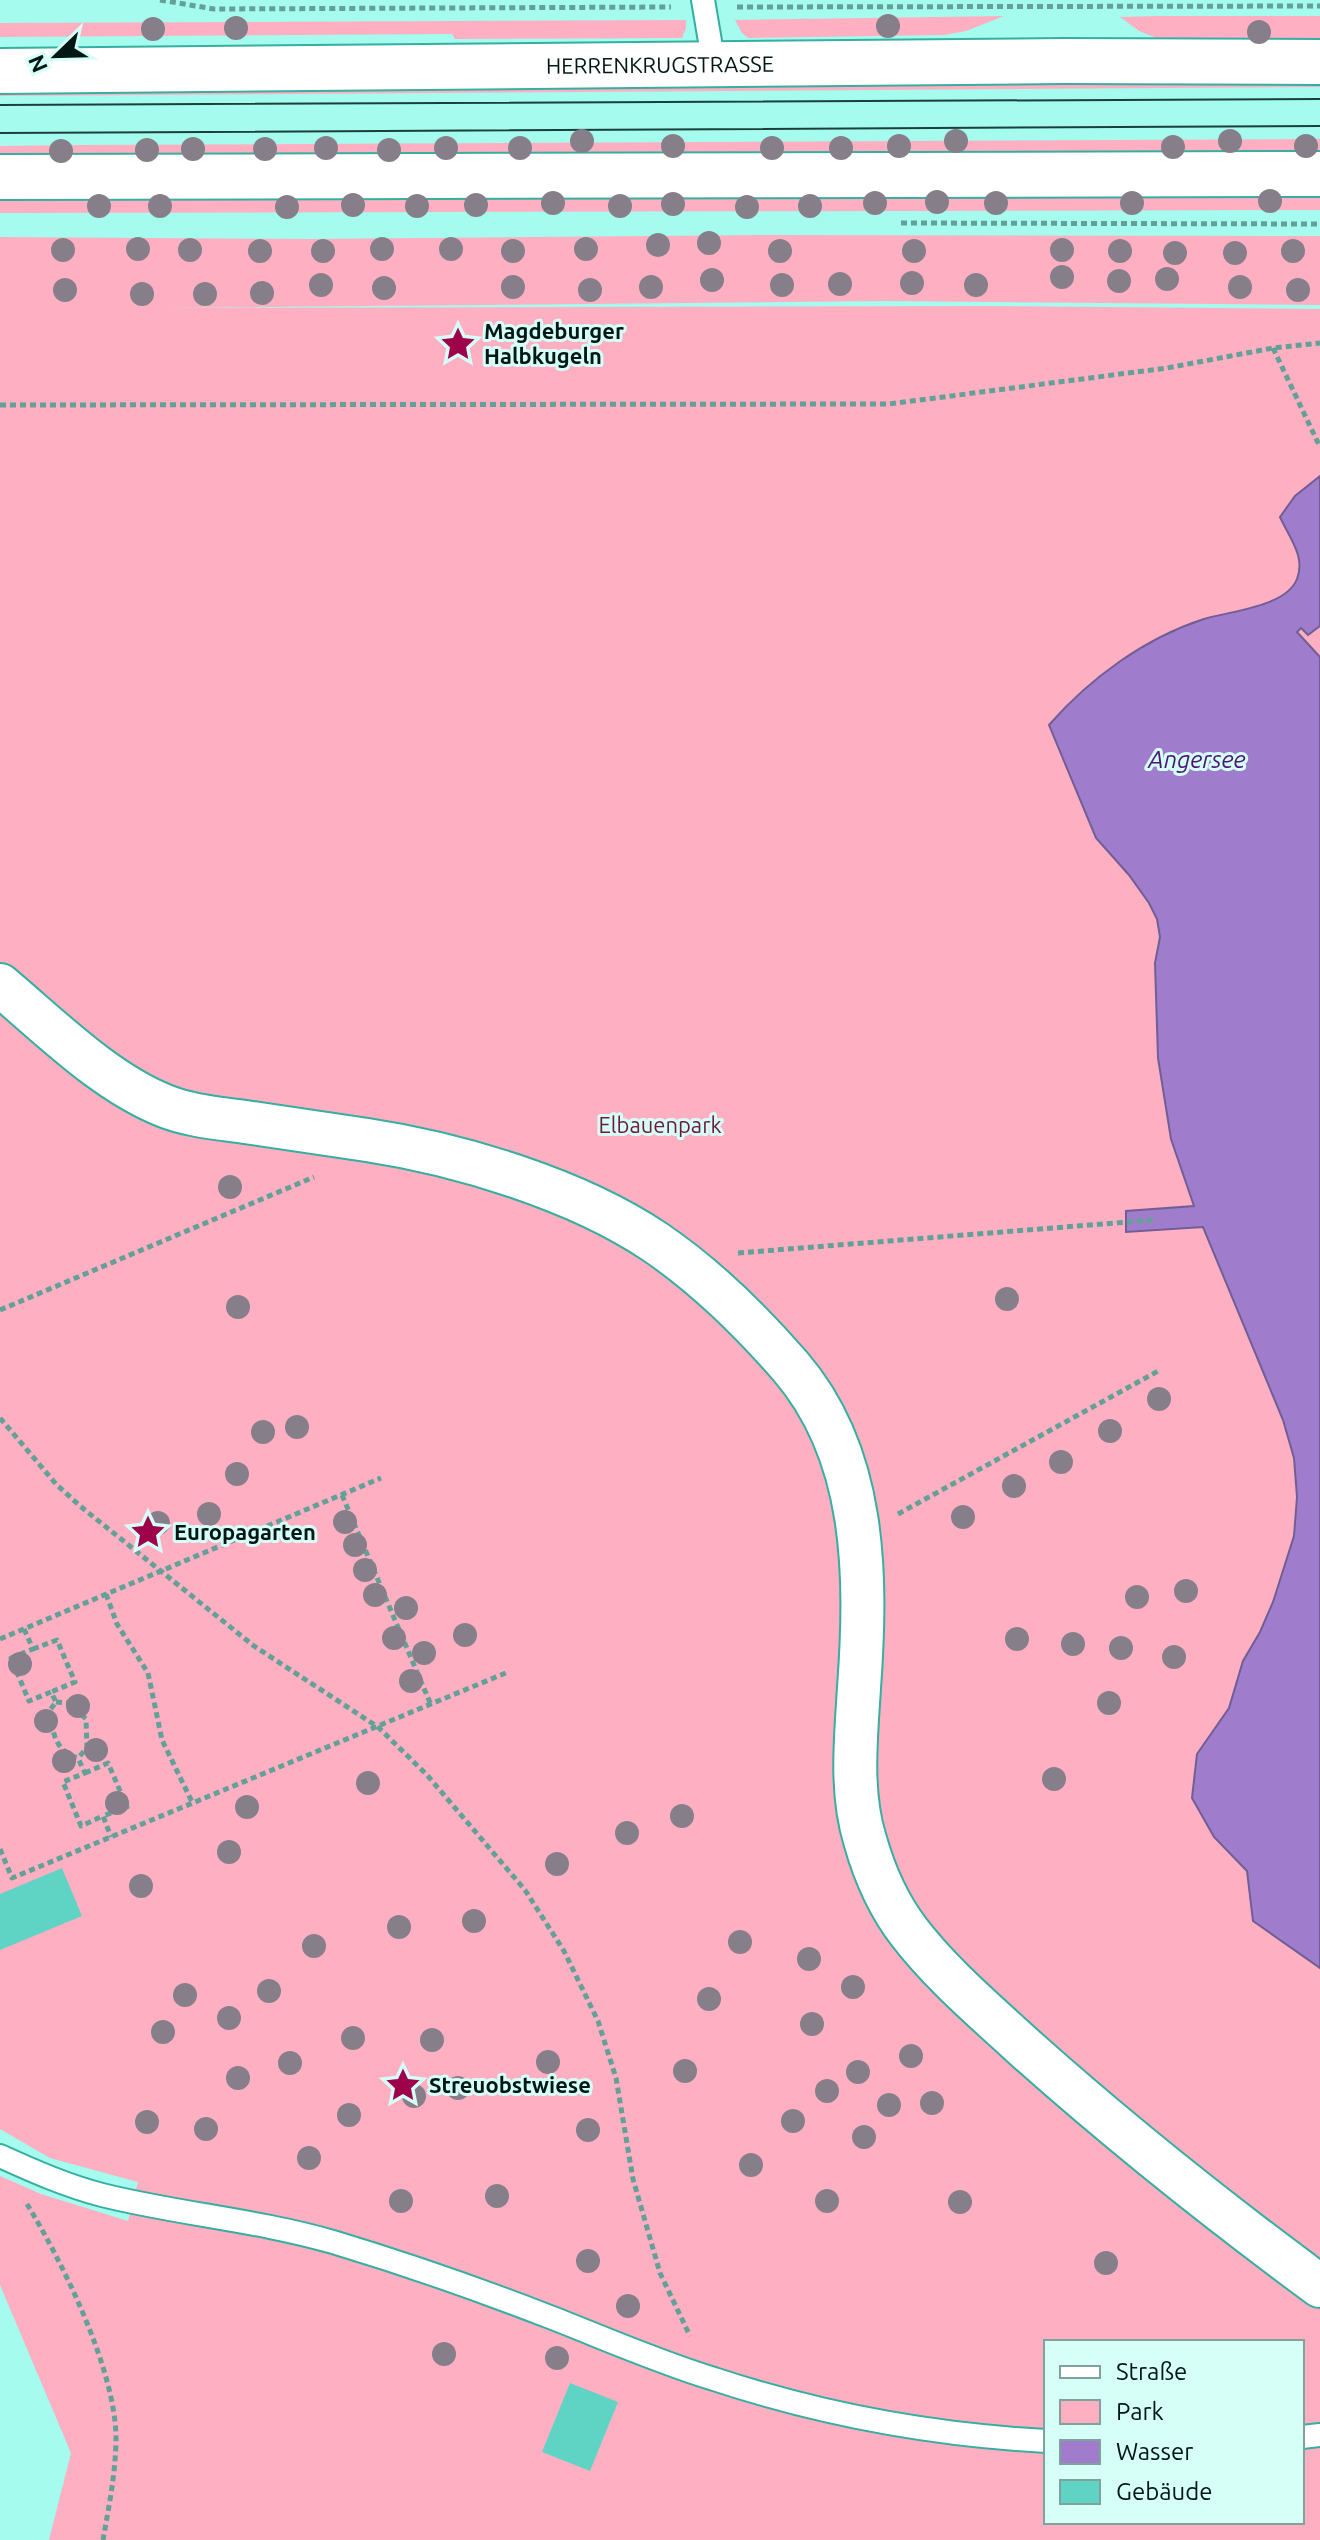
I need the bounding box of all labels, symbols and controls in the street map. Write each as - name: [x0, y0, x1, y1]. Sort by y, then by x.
- north arrow: [16, 16, 96, 96]
- street label: HERRENKRUGSTRASSE: [546, 51, 774, 78]
- text: N: [22, 52, 52, 76]
- place label: Magdeburger Halbkugeln: [484, 318, 624, 368]
- place icon: Magdeburger Halbkugeln: [439, 325, 477, 363]
- water label: Angersee: [1147, 746, 1246, 773]
- park label: Elbauenpark: [598, 1112, 722, 1137]
- place icon: Europagarten: [129, 1513, 167, 1551]
- place label: Europagarten: [174, 1519, 316, 1544]
- place icon: Streuobstwiese: [384, 2066, 422, 2104]
- place label: Streuobstwiese: [429, 2072, 591, 2097]
- legend: [1044, 2340, 1304, 2524]
- text: Straße: [1116, 2358, 1187, 2385]
- text: Park: [1116, 2398, 1164, 2425]
- text: Wasser: [1116, 2438, 1193, 2465]
- text: Gebäude: [1116, 2478, 1213, 2505]

